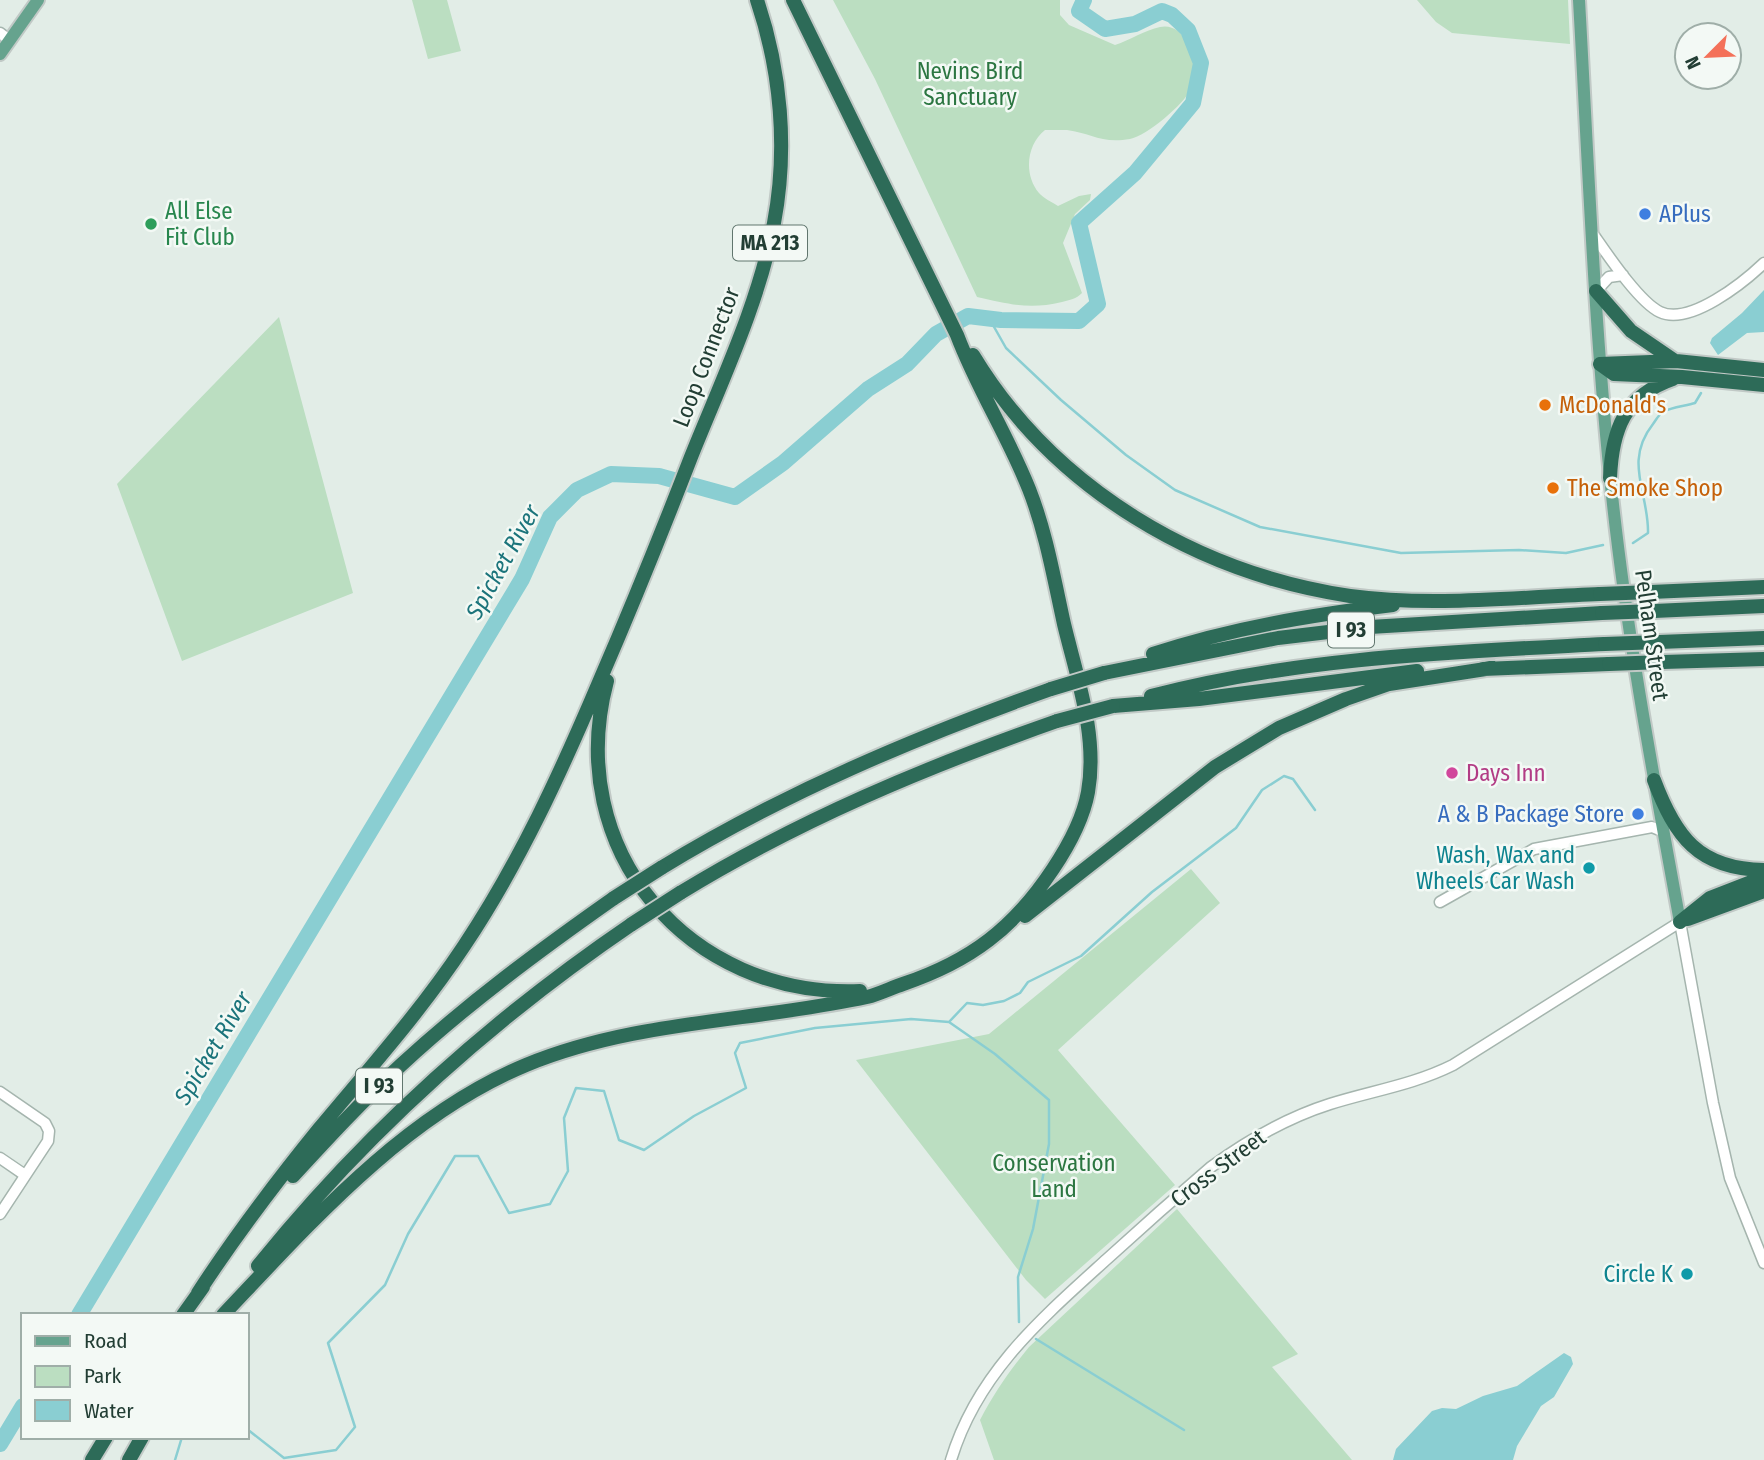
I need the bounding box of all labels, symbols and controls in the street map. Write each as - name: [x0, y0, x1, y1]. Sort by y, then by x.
- north arrow: [1673, 21, 1743, 91]
- text: N: [1680, 53, 1706, 73]
- park label: Nevins Bird Sanctuary: [917, 57, 1023, 111]
- place label: All Else Fit Club: [165, 197, 235, 251]
- place label: APlus: [1659, 200, 1711, 228]
- marker: APlus: [1637, 206, 1653, 222]
- marker: All Else Fit Club: [143, 216, 159, 232]
- road number: MA 213: [733, 226, 807, 260]
- street label: Loop Connector: [666, 283, 746, 431]
- place label: McDonald's: [1559, 391, 1667, 419]
- marker: McDonald's: [1537, 397, 1553, 413]
- place label: The Smoke Shop: [1567, 474, 1723, 502]
- marker: The Smoke Shop: [1545, 480, 1561, 496]
- water label: Spicket River: [460, 499, 546, 625]
- street label: Pelham Street: [1629, 568, 1675, 703]
- road number: I 93: [1328, 612, 1374, 648]
- place label: Days Inn: [1466, 759, 1546, 787]
- marker: Days Inn: [1444, 765, 1460, 781]
- place label: A & B Package Store: [1438, 800, 1624, 828]
- marker: A & B Package Store: [1630, 806, 1646, 822]
- place label: Wash, Wax and Wheels Car Wash: [1416, 841, 1575, 895]
- marker: Wash, Wax and Wheels Car Wash: [1581, 860, 1597, 876]
- water label: Spicket River: [168, 986, 258, 1110]
- road number: I 93: [356, 1068, 402, 1104]
- street label: Cross Street: [1165, 1123, 1272, 1213]
- park label: Conservation Land: [992, 1149, 1116, 1203]
- place label: Circle K: [1603, 1260, 1674, 1288]
- marker: Circle K: [1679, 1266, 1695, 1282]
- legend: [21, 1313, 248, 1439]
- text: Road: [84, 1328, 128, 1354]
- text: Park: [84, 1363, 122, 1389]
- text: Water: [84, 1398, 134, 1424]

